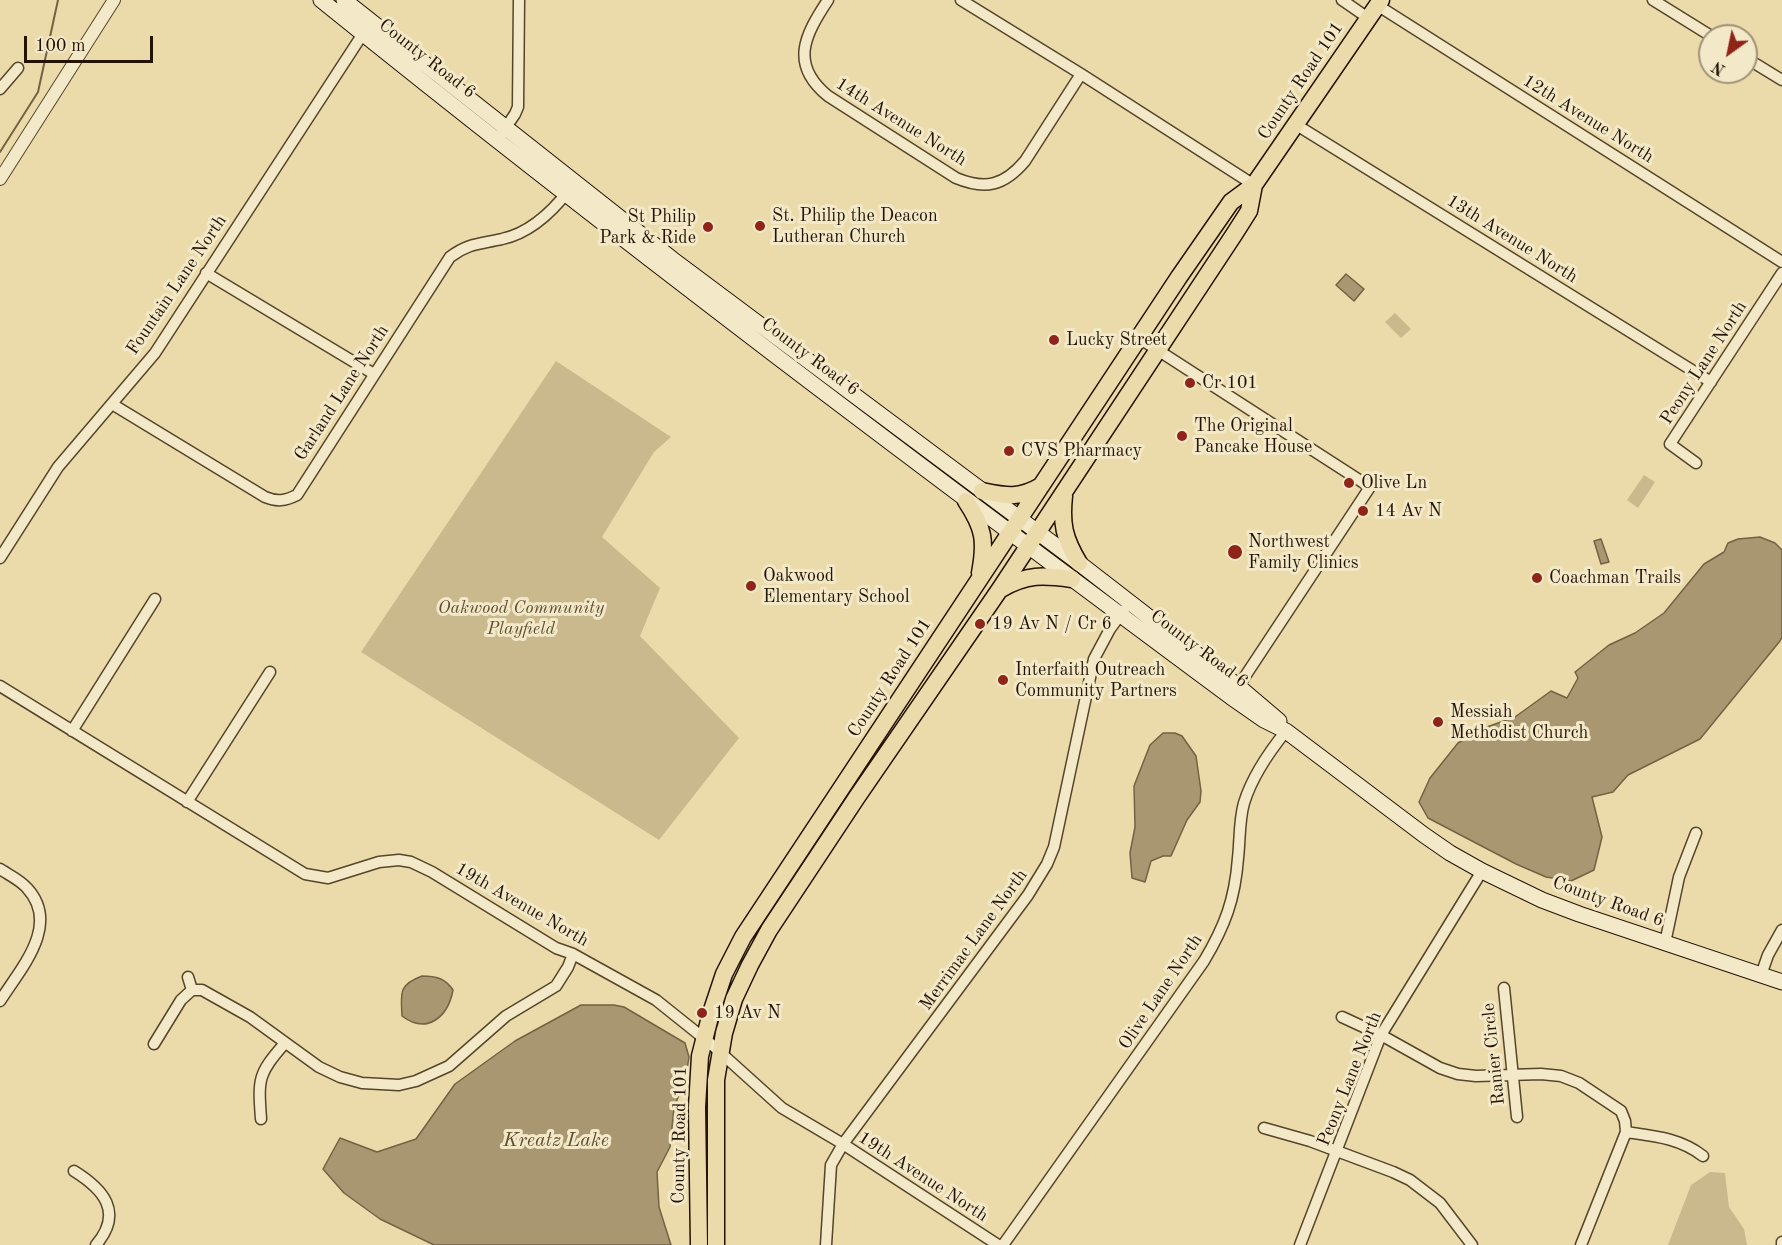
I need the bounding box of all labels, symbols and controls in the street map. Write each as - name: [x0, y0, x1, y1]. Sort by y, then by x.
- street label: County Road 6: [374, 15, 480, 103]
- street label: County Road 101: [1254, 18, 1348, 144]
- scale bar: [27, 24, 156, 62]
- north arrow: [1698, 24, 1758, 84]
- text: 100 m: [35, 37, 86, 55]
- text: N: [1710, 57, 1729, 77]
- street label: 12th Avenue North: [1518, 70, 1658, 168]
- street label: 14th Avenue North: [831, 73, 971, 171]
- street label: 13th Avenue North: [1442, 190, 1582, 288]
- place label: St. Philip the Deacon Lutheran Church: [772, 205, 938, 248]
- place label: St Philip Park & Ride: [599, 206, 696, 248]
- street label: Fountain Lane North: [122, 211, 232, 359]
- marker: St. Philip the Deacon Lutheran Church: [753, 219, 767, 233]
- marker: St Philip Park & Ride: [701, 220, 715, 234]
- street label: Peony Lane North: [1656, 297, 1752, 429]
- street label: County Road 6: [757, 313, 863, 401]
- street label: Garland Lane North: [290, 321, 394, 465]
- place label: Lucky Street: [1066, 329, 1167, 351]
- marker: Lucky Street: [1047, 333, 1061, 347]
- place label: Cr 101: [1202, 372, 1258, 394]
- marker: Cr 101: [1183, 376, 1197, 390]
- place label: The Original Pancake House: [1194, 415, 1312, 458]
- marker: The Original Pancake House: [1175, 429, 1189, 443]
- place label: CVS Pharmacy: [1021, 440, 1142, 462]
- marker: CVS Pharmacy: [1002, 444, 1016, 458]
- place label: Olive Ln: [1361, 472, 1427, 494]
- marker: Olive Ln: [1342, 476, 1356, 490]
- place label: 14 Av N: [1375, 500, 1442, 522]
- marker: 14 Av N: [1356, 504, 1370, 518]
- place label: Northwest Family Clinics: [1248, 531, 1359, 574]
- marker: Northwest Family Clinics: [1226, 543, 1244, 561]
- place label: Oakwood Elementary School: [763, 565, 910, 608]
- place label: Coachman Trails: [1549, 567, 1681, 589]
- marker: Coachman Trails: [1530, 571, 1544, 585]
- marker: Oakwood Elementary School: [744, 579, 758, 593]
- park label: Oakwood Community Playfield: [438, 597, 604, 640]
- street label: County Road 6: [1146, 605, 1252, 693]
- place label: 19 Av N / Cr 6: [992, 613, 1112, 635]
- street label: County Road 101: [843, 614, 937, 742]
- marker: 19 Av N / Cr 6: [973, 617, 987, 631]
- place label: Interfaith Outreach Community Partners: [1015, 659, 1177, 702]
- marker: Interfaith Outreach Community Partners: [996, 673, 1010, 687]
- place label: Messiah Methodist Church: [1450, 701, 1588, 744]
- marker: Messiah Methodist Church: [1431, 715, 1445, 729]
- street label: 19th Avenue North: [451, 858, 593, 952]
- street label: Merrimac Lane North: [916, 865, 1032, 1015]
- street label: County Road 6: [1549, 872, 1667, 932]
- street label: Olive Lane North: [1114, 930, 1208, 1054]
- place label: 19 Av N: [714, 1002, 781, 1024]
- street label: Ranier Circle: [1478, 1002, 1510, 1106]
- marker: 19 Av N: [695, 1006, 709, 1020]
- street label: Peony Lane North: [1313, 1009, 1387, 1149]
- street label: County Road 101: [668, 1066, 692, 1204]
- street label: 19th Avenue North: [854, 1127, 992, 1227]
- water label: Kreatz Lake: [503, 1129, 609, 1153]

